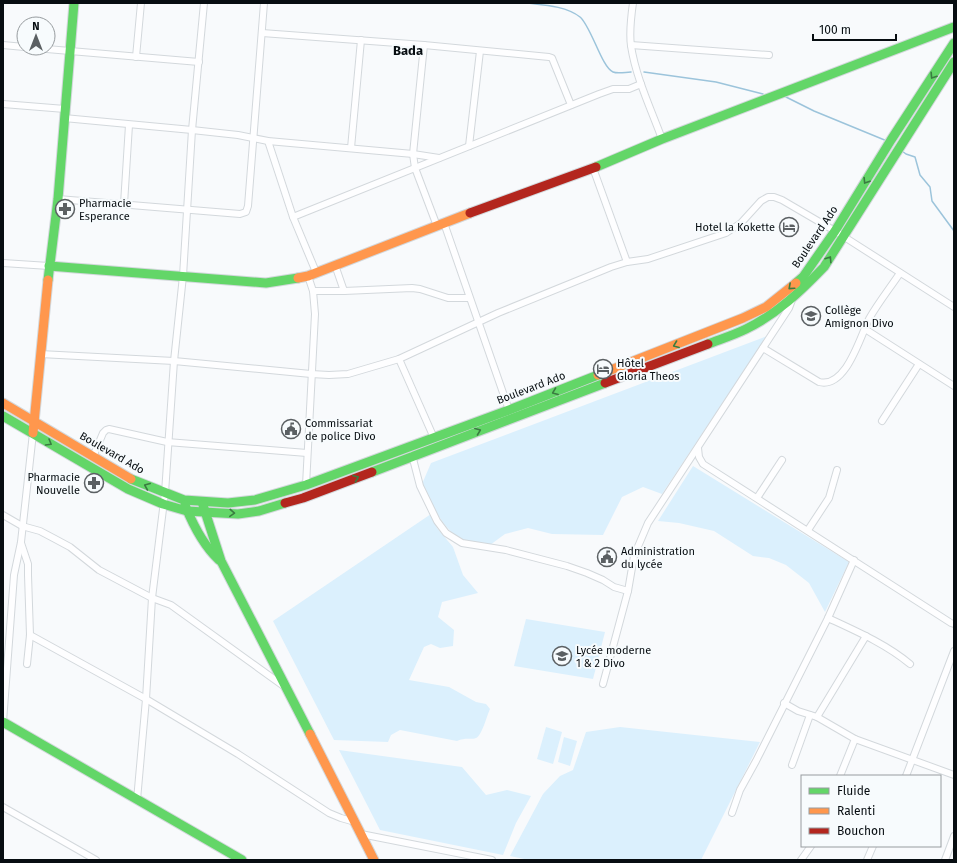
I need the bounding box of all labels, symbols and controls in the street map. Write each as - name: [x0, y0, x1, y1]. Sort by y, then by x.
- north arrow: [16, 16, 56, 56]
- scale bar: [813, 16, 896, 42]
- text: N: [32, 20, 40, 33]
- text: 100 m: [819, 23, 851, 37]
- district label: Bada: [393, 43, 423, 58]
- one-way arrow: [930, 72, 938, 79]
- one-way arrow: [863, 177, 870, 184]
- place label: Pharmacie Esperance: [79, 197, 132, 223]
- pharmacy icon: Pharmacie Esperance: [54, 198, 76, 220]
- street label: Boulevard Ado: [789, 203, 841, 271]
- hotel icon: Hotel la Kokette: [778, 216, 800, 238]
- place label: Hotel la Kokette: [695, 221, 775, 234]
- one-way arrow: [824, 257, 831, 264]
- one-way arrow: [789, 282, 796, 289]
- place label: Collège Amignon Divo: [825, 304, 894, 330]
- school or university icon: Collège Amignon Divo: [800, 305, 822, 327]
- one-way arrow: [672, 340, 679, 348]
- place label: Hôtel Gloria Theos: [617, 357, 679, 383]
- hotel icon: Hôtel Gloria Theos: [592, 358, 614, 380]
- street label: Boulevard Ado: [495, 369, 567, 407]
- one-way arrow: [551, 387, 558, 395]
- place label: Commissariat de police Divo: [305, 417, 376, 443]
- public building icon: Commissariat de police Divo: [280, 418, 302, 440]
- one-way arrow: [474, 428, 481, 436]
- street label: Boulevard Ado: [77, 429, 147, 477]
- one-way arrow: [45, 438, 52, 445]
- place label: Pharmacie Nouvelle: [27, 471, 80, 497]
- pharmacy icon: Pharmacie Nouvelle: [83, 472, 105, 494]
- one-way arrow: [353, 474, 360, 482]
- one-way arrow: [144, 483, 152, 491]
- one-way arrow: [229, 509, 235, 518]
- place label: Administration du lycée: [621, 545, 695, 571]
- public building icon: Administration du lycée: [596, 546, 618, 568]
- place label: Lycée moderne 1 & 2 Divo: [576, 644, 651, 670]
- school or university icon: Lycée moderne 1 & 2 Divo: [551, 645, 573, 667]
- legend: [801, 775, 941, 847]
- text: Fluide: [837, 784, 870, 798]
- text: Ralenti: [837, 804, 875, 818]
- text: Bouchon: [837, 824, 885, 838]

